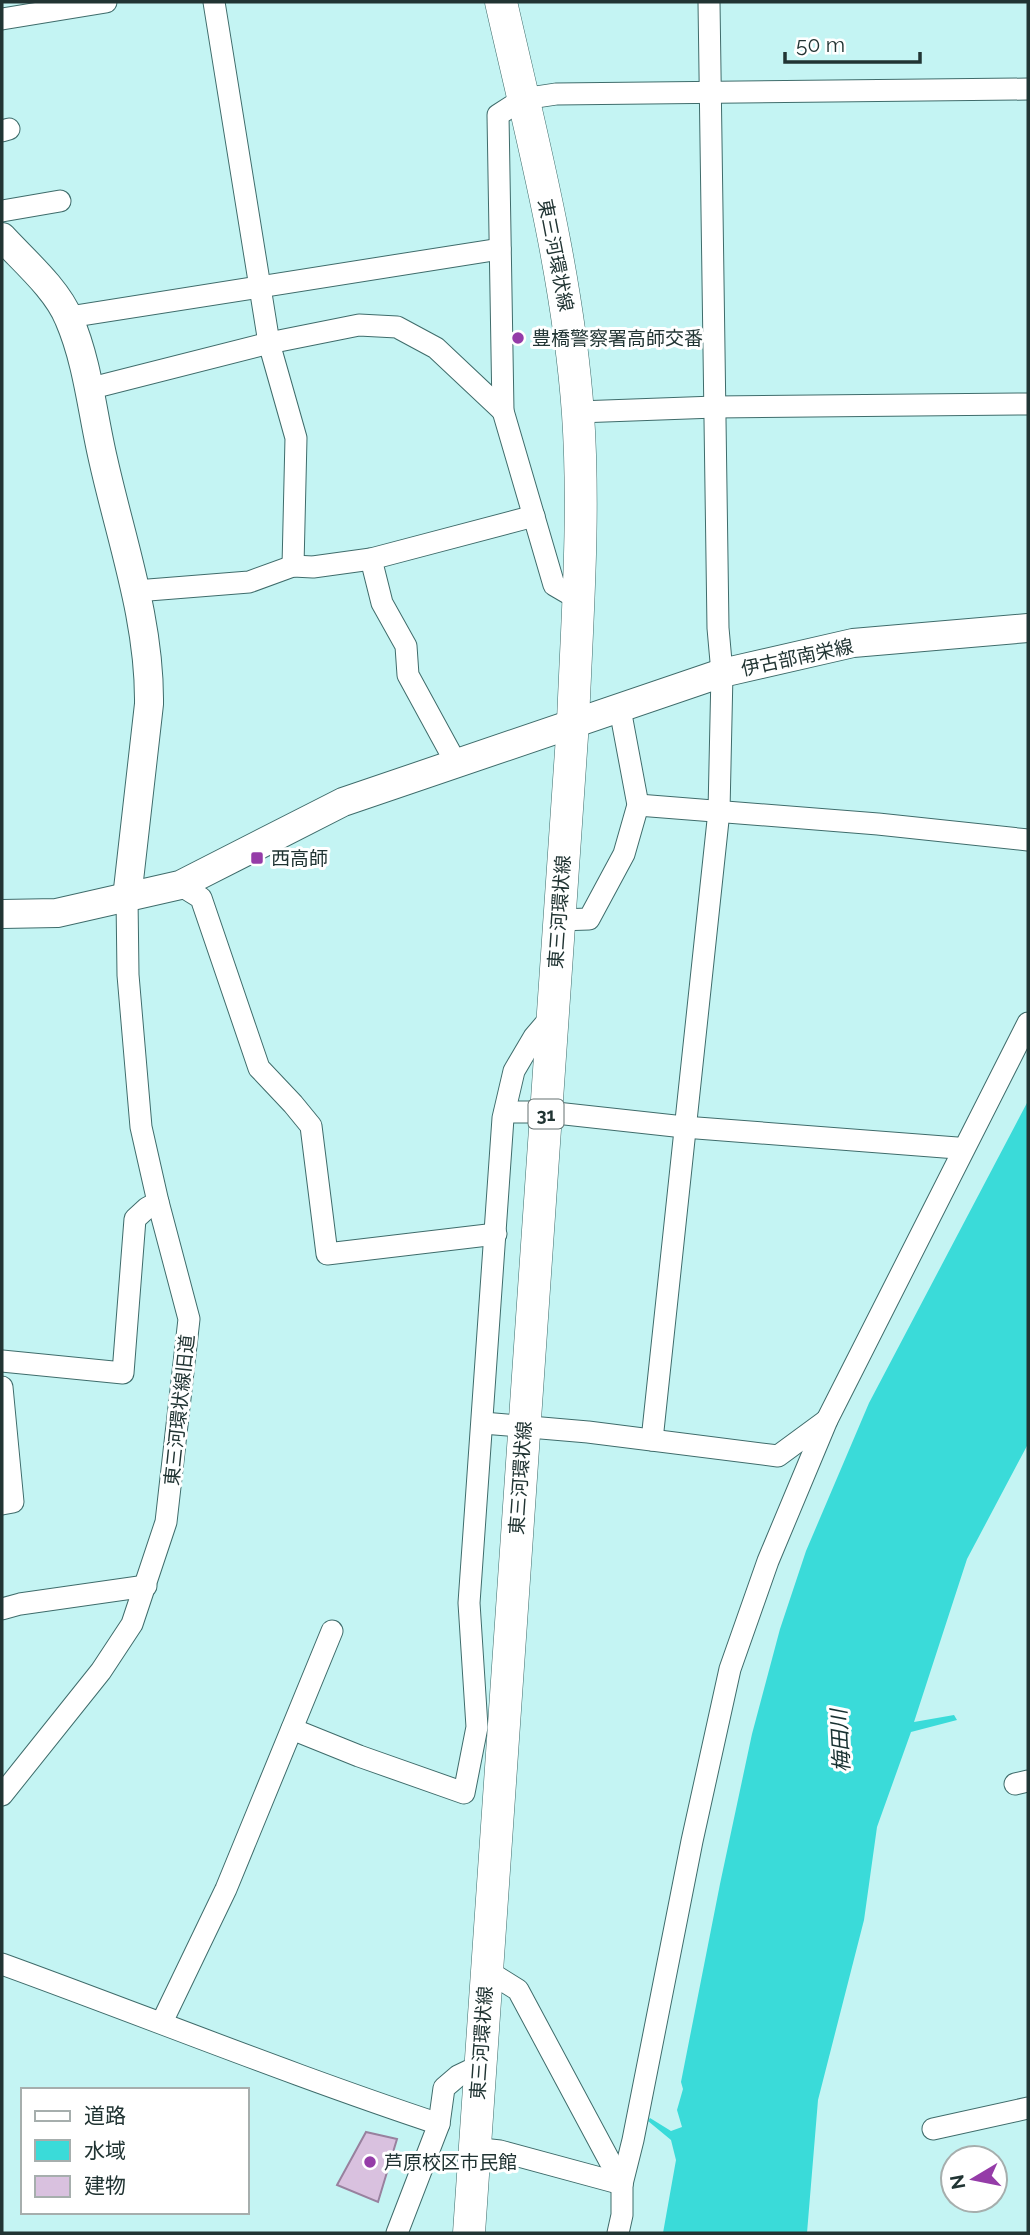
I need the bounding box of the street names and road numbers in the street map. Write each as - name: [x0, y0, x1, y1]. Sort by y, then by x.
- street label: 東三河環状線: [534, 197, 578, 313]
- street label: 伊古部南栄線: [739, 634, 855, 680]
- street label: 東三河環状線: [544, 854, 574, 970]
- road number: 31: [528, 1100, 564, 1128]
- street label: 東三河環状線旧道: [160, 1333, 198, 1487]
- street label: 東三河環状線: [505, 1420, 535, 1536]
- street label: 東三河環状線: [466, 1985, 496, 2101]

